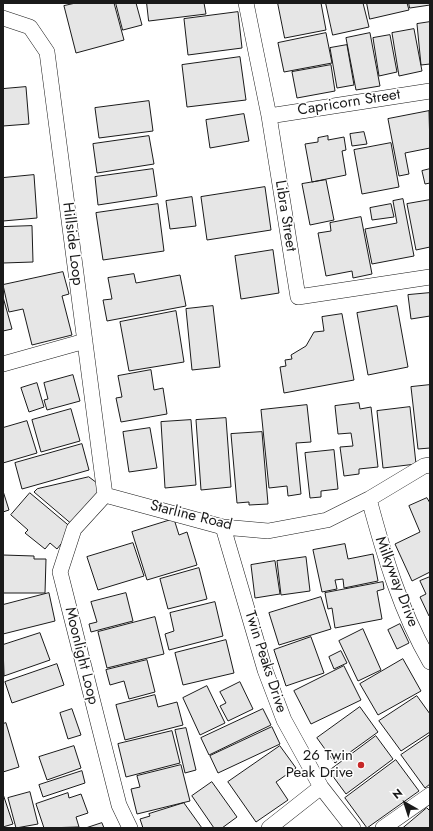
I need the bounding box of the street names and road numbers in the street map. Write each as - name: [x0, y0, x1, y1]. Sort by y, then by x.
- street label: Capricorn Street: [296, 86, 402, 120]
- street label: Libra Street: [270, 179, 300, 253]
- street label: Hillside Loop: [58, 201, 86, 287]
- street label: Starline Road: [148, 497, 234, 535]
- street label: Milkyway Drive: [371, 534, 421, 630]
- street label: Moonlight Loop: [60, 605, 102, 707]
- street label: Twin Peaks Drive: [240, 609, 290, 715]

